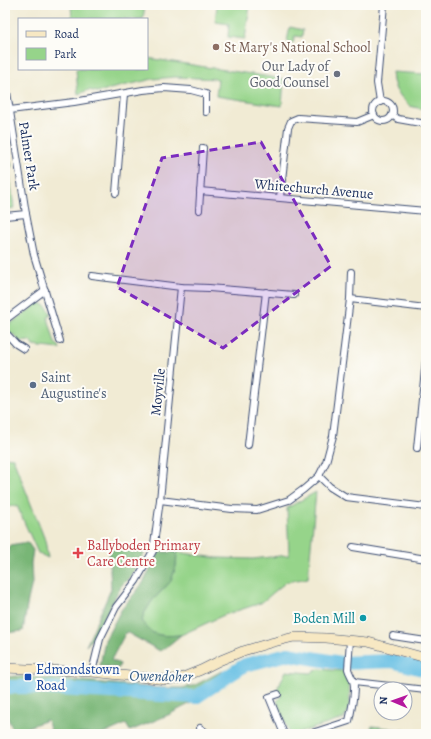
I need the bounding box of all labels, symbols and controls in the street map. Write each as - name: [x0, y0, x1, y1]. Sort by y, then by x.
- legend: [18, 18, 148, 70]
- text: Road: [54, 26, 80, 42]
- place label: St Mary's National School: [224, 38, 371, 57]
- marker: St Mary's National School: [211, 42, 221, 52]
- text: Park: [54, 46, 77, 62]
- place label: Our Lady of Good Counsel: [250, 57, 331, 92]
- marker: Our Lady of Good Counsel: [332, 69, 342, 79]
- street label: Palmer Park: [14, 120, 44, 192]
- street label: Whitechurch Avenue: [253, 174, 374, 204]
- street label: Moyville: [146, 367, 170, 417]
- place label: Saint Augustine's: [40, 368, 107, 403]
- marker: Saint Augustine's: [28, 380, 38, 390]
- place label: Ballyboden Primary Care Centre: [87, 536, 201, 571]
- marker: Ballyboden Primary Care Centre: [72, 547, 84, 559]
- place label: Boden Mill: [293, 609, 356, 628]
- marker: Boden Mill: [358, 613, 368, 623]
- place label: Edmondstown Road: [36, 660, 120, 695]
- water label: Owendoher: [129, 665, 194, 687]
- marker: Edmondstown Road: [23, 672, 33, 682]
- north arrow: [373, 681, 413, 721]
- text: N: [376, 696, 391, 705]

